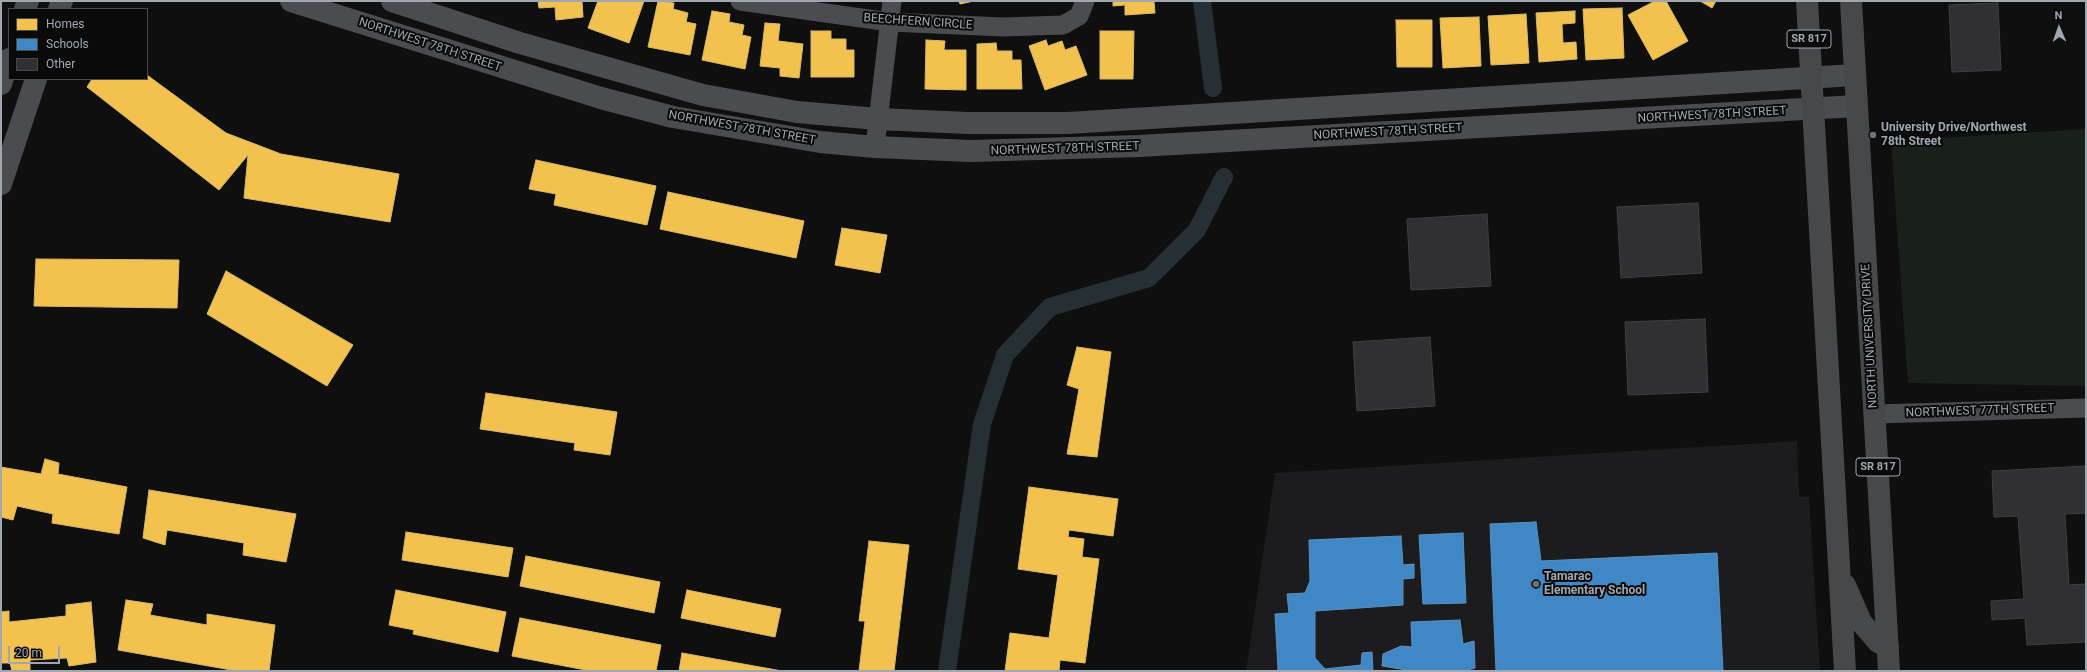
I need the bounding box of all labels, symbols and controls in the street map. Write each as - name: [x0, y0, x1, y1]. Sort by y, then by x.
- legend: [8, 8, 148, 80]
- north arrow: [2039, 8, 2079, 48]
- text: N: [2054, 9, 2063, 22]
- street label: BEECHFERN CIRCLE: [863, 11, 973, 33]
- street label: NORTHWEST 78TH STREET: [357, 15, 503, 75]
- text: Homes: [46, 17, 84, 31]
- road number: SR 817: [1787, 30, 1831, 48]
- text: Schools: [46, 37, 89, 51]
- text: Other: [46, 57, 75, 71]
- street label: NORTHWEST 78TH STREET: [1637, 104, 1787, 126]
- street label: NORTHWEST 78TH STREET: [667, 108, 817, 148]
- street label: NORTHWEST 78TH STREET: [1313, 121, 1463, 143]
- place label: University Drive/Northwest 78th Street: [1881, 121, 2027, 149]
- marker: University Drive/Northwest 78th Street: [1868, 130, 1878, 140]
- street label: NORTHWEST 78TH STREET: [990, 139, 1140, 159]
- street label: NORTH UNIVERSITY DRIVE: [1859, 263, 1881, 409]
- street label: NORTHWEST 77TH STREET: [1905, 401, 2055, 421]
- road number: SR 817: [1856, 458, 1900, 476]
- place label: Tamarac Elementary School: [1544, 570, 1645, 598]
- marker: Tamarac Elementary School: [1531, 579, 1541, 589]
- scale bar: [10, 638, 62, 664]
- text: 20 m: [15, 646, 42, 660]

